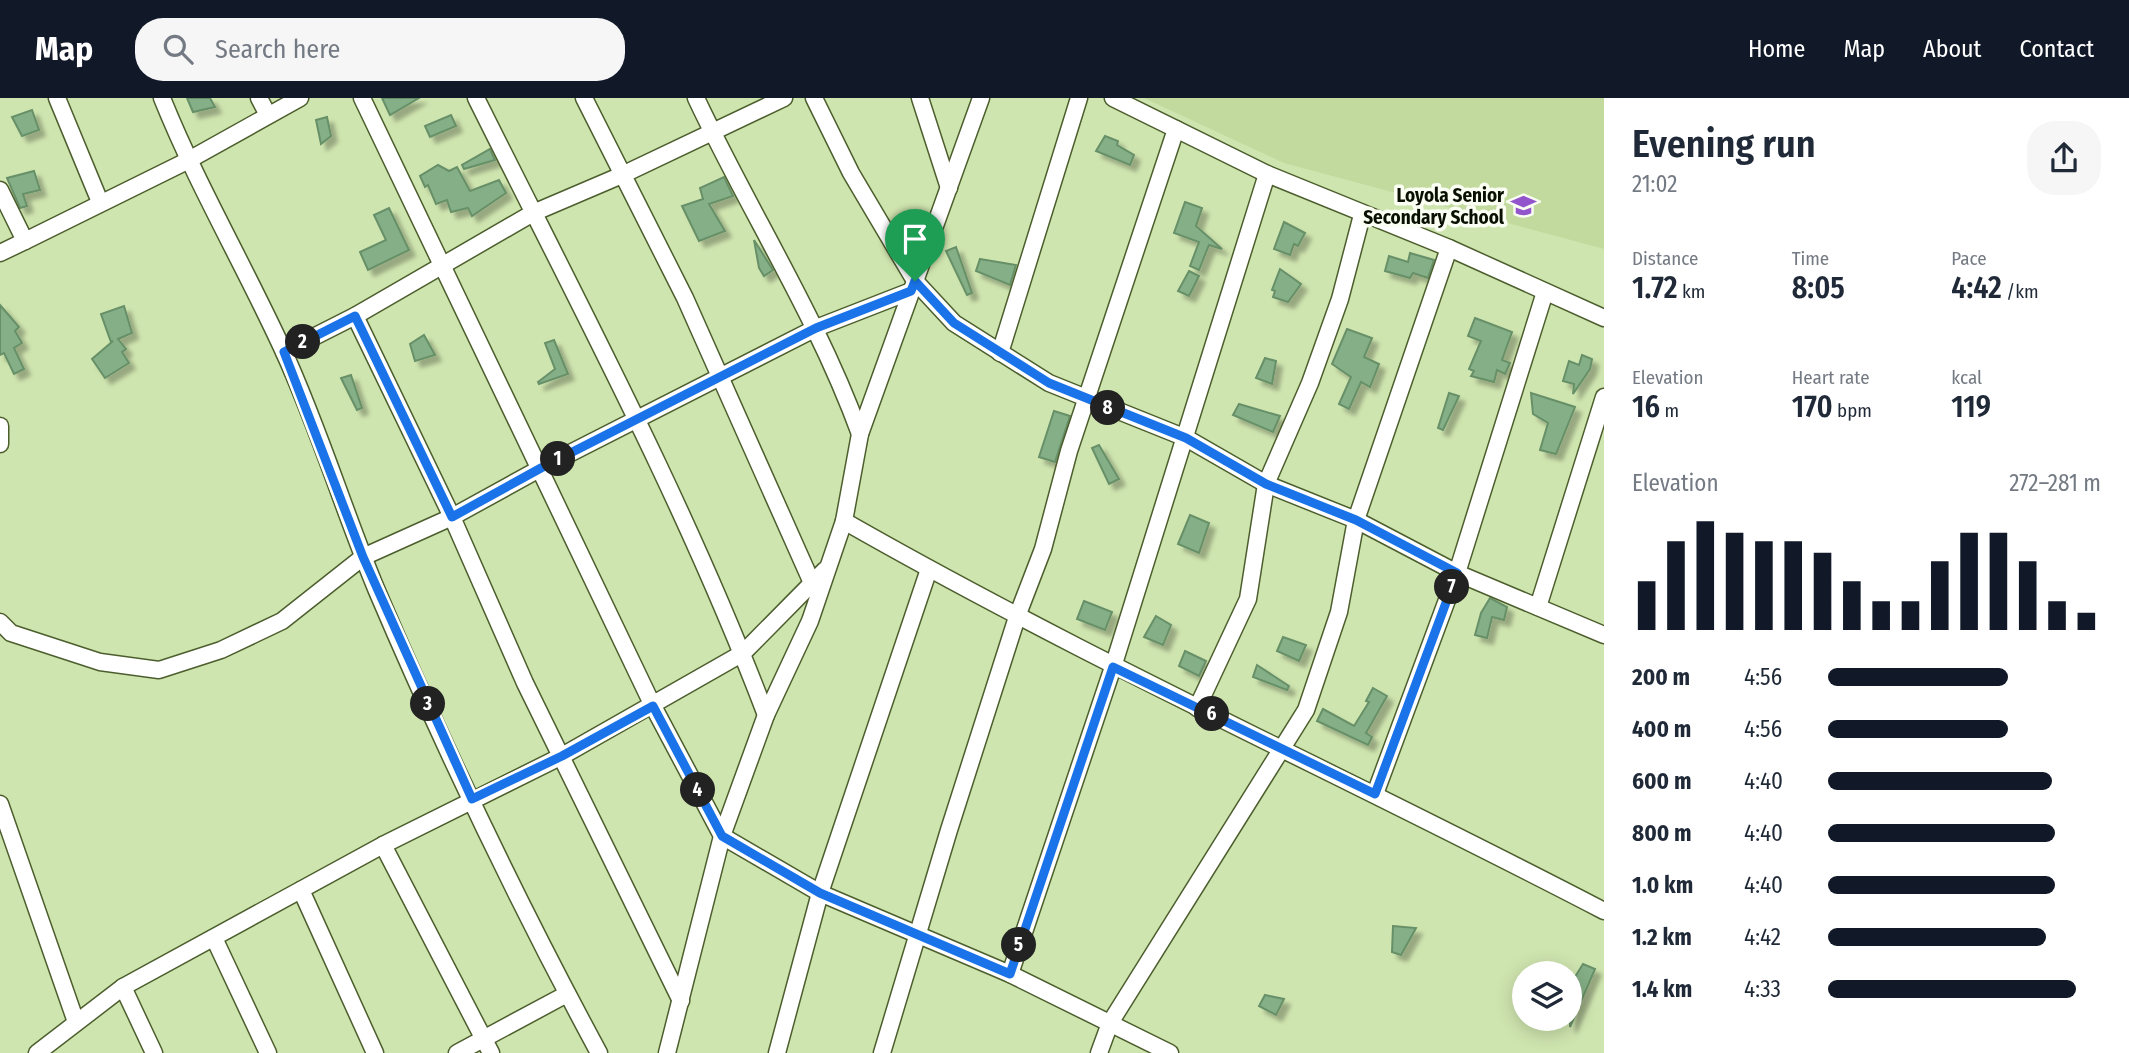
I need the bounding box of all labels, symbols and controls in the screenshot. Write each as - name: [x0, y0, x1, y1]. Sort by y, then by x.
- search box: [135, 18, 625, 81]
- text: Map: [35, 29, 93, 69]
- icon: search: [159, 30, 197, 68]
- text: Search here: [215, 34, 340, 65]
- text: Home: [1748, 35, 1805, 63]
- text: Map: [1843, 35, 1885, 63]
- text: About: [1923, 35, 1981, 63]
- text: Contact: [2019, 35, 2094, 63]
- text: Evening run: [1632, 121, 1816, 167]
- button: share: [2027, 121, 2101, 195]
- text: 21:02: [1632, 170, 1677, 198]
- place label: Loyola Senior Secondary School: [1363, 184, 1505, 229]
- school or university icon: Loyola Senior Secondary School: [1510, 192, 1538, 220]
- pin: [885, 209, 945, 281]
- icon: arrive: [896, 220, 934, 258]
- text: Distance: [1632, 247, 1699, 270]
- text: Time: [1792, 247, 1829, 270]
- text: Pace: [1951, 247, 1987, 270]
- text: 1.72: [1632, 270, 1678, 306]
- text: 8:05: [1792, 270, 1845, 306]
- text: 4:42: [1951, 270, 2002, 306]
- text: km: [1678, 280, 1705, 303]
- text: /km: [2002, 280, 2039, 303]
- pin: 2: [286, 324, 320, 360]
- text: 2: [298, 330, 307, 353]
- text: Elevation: [1632, 366, 1704, 389]
- text: Heart rate: [1792, 366, 1870, 389]
- text: kcal: [1951, 366, 1982, 389]
- text: 16: [1632, 389, 1660, 425]
- text: 170: [1792, 389, 1833, 425]
- text: 119: [1951, 389, 1991, 425]
- pin: 8: [1090, 390, 1126, 426]
- text: 8: [1102, 396, 1113, 419]
- text: m: [1660, 399, 1679, 422]
- text: bpm: [1833, 399, 1872, 422]
- pin: 1: [540, 442, 576, 476]
- text: 1: [553, 447, 562, 470]
- text: Elevation: [1632, 469, 1719, 497]
- text: 272–281 m: [2009, 469, 2101, 497]
- pin: 7: [1434, 570, 1470, 604]
- text: 7: [1447, 575, 1456, 598]
- text: 200 m: [1632, 663, 1690, 691]
- text: 4:56: [1744, 663, 1782, 691]
- pin: 3: [410, 686, 446, 722]
- text: 3: [423, 692, 432, 715]
- pin: 6: [1194, 696, 1230, 732]
- text: 6: [1207, 702, 1216, 725]
- text: 400 m: [1632, 715, 1691, 743]
- text: 4:56: [1744, 715, 1782, 743]
- text: 600 m: [1632, 767, 1691, 795]
- text: 4:40: [1744, 767, 1783, 795]
- pin: 4: [680, 772, 716, 808]
- text: 4: [693, 778, 702, 801]
- text: 800 m: [1632, 819, 1692, 847]
- text: 4:40: [1744, 819, 1783, 847]
- text: 1.0 km: [1632, 871, 1693, 899]
- text: 4:40: [1744, 871, 1783, 899]
- text: 1.2 km: [1632, 923, 1692, 951]
- text: 4:42: [1744, 923, 1781, 951]
- pin: 5: [1002, 928, 1036, 962]
- text: 5: [1014, 933, 1023, 956]
- map controls: [1512, 961, 1582, 1031]
- button: layers: [1512, 961, 1582, 1031]
- text: 1.4 km: [1632, 975, 1692, 1003]
- text: 4:33: [1744, 975, 1781, 1003]

